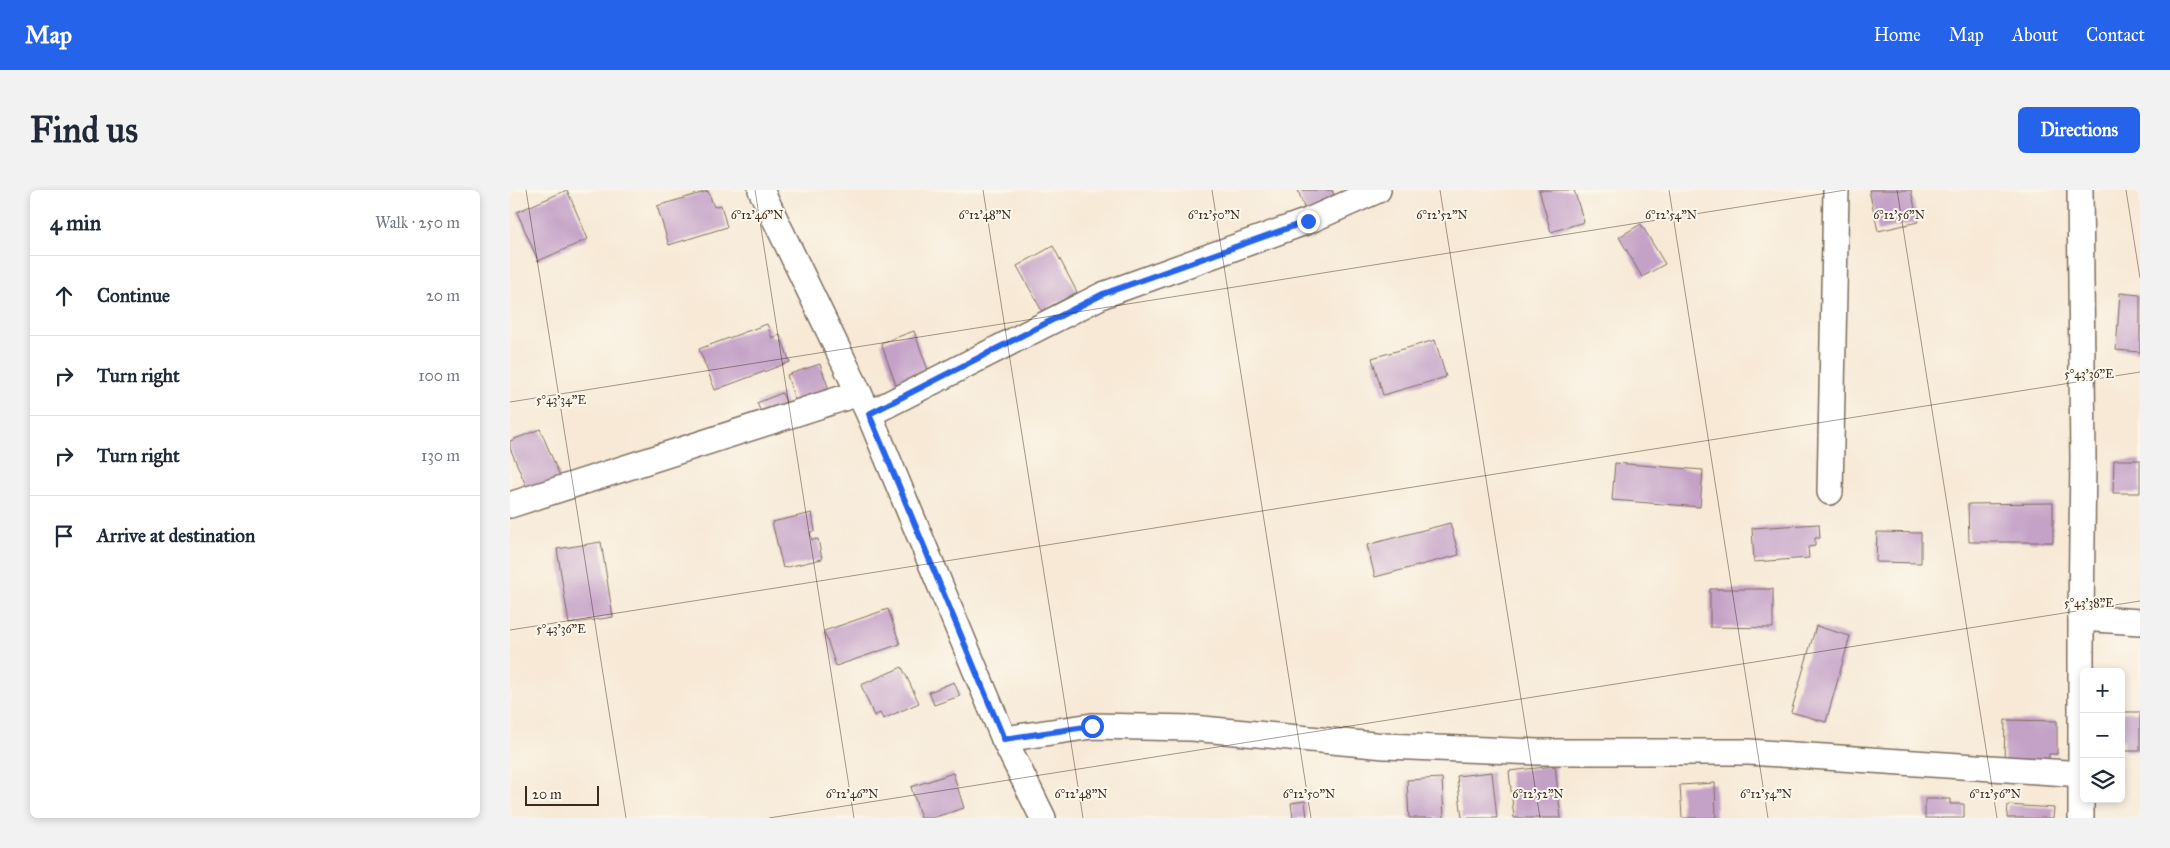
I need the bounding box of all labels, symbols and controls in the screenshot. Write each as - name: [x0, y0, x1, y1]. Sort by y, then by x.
- text: Map: [25, 20, 72, 50]
- text: Home: [1874, 24, 1921, 46]
- text: Map: [1949, 24, 1984, 46]
- text: About: [2012, 24, 2058, 46]
- text: Contact: [2086, 24, 2145, 46]
- button: Directions: [2018, 107, 2140, 153]
- text: Find us: [30, 109, 138, 152]
- text: 6°12'46"N: [731, 208, 783, 222]
- text: 6°12'48"N: [959, 208, 1011, 222]
- text: 6°12'50"N: [1188, 208, 1240, 222]
- text: 6°12'52"N: [1416, 208, 1468, 222]
- text: 6°12'54"N: [1645, 208, 1697, 222]
- text: 6°12'56"N: [1873, 208, 1925, 222]
- text: 4 min: [50, 210, 101, 236]
- route end: [1297, 210, 1320, 233]
- text: Walk · 250 m: [375, 213, 460, 232]
- icon: ahead: [50, 282, 78, 310]
- text: Continue: [97, 284, 170, 307]
- text: 20 m: [426, 286, 460, 305]
- icon: right: [50, 362, 78, 390]
- text: Turn right: [97, 364, 180, 387]
- text: 100 m: [418, 366, 460, 385]
- text: 5°43'36"E: [2064, 367, 2114, 381]
- text: 5°43'34"E: [536, 393, 586, 407]
- icon: right: [50, 442, 78, 470]
- text: Turn right: [97, 444, 180, 467]
- text: 130 m: [421, 446, 460, 465]
- icon: arrive: [50, 522, 78, 550]
- text: Arrive at destination: [97, 524, 255, 547]
- text: 5°43'38"E: [2064, 596, 2114, 610]
- text: 5°43'36"E: [536, 622, 586, 636]
- map controls: [2080, 668, 2125, 803]
- button: +: [2080, 668, 2125, 713]
- button: −: [2080, 713, 2125, 758]
- route start: [1081, 715, 1104, 738]
- button: layers: [2080, 758, 2125, 803]
- scale bar: [525, 783, 599, 806]
- text: 20 m: [532, 786, 562, 803]
- text: 6°12'46"N: [826, 787, 878, 801]
- text: 6°12'48"N: [1055, 787, 1107, 801]
- text: 6°12'50"N: [1283, 787, 1335, 801]
- text: 6°12'52"N: [1512, 787, 1564, 801]
- text: 6°12'54"N: [1740, 787, 1792, 801]
- text: 6°12'56"N: [1969, 787, 2021, 801]

